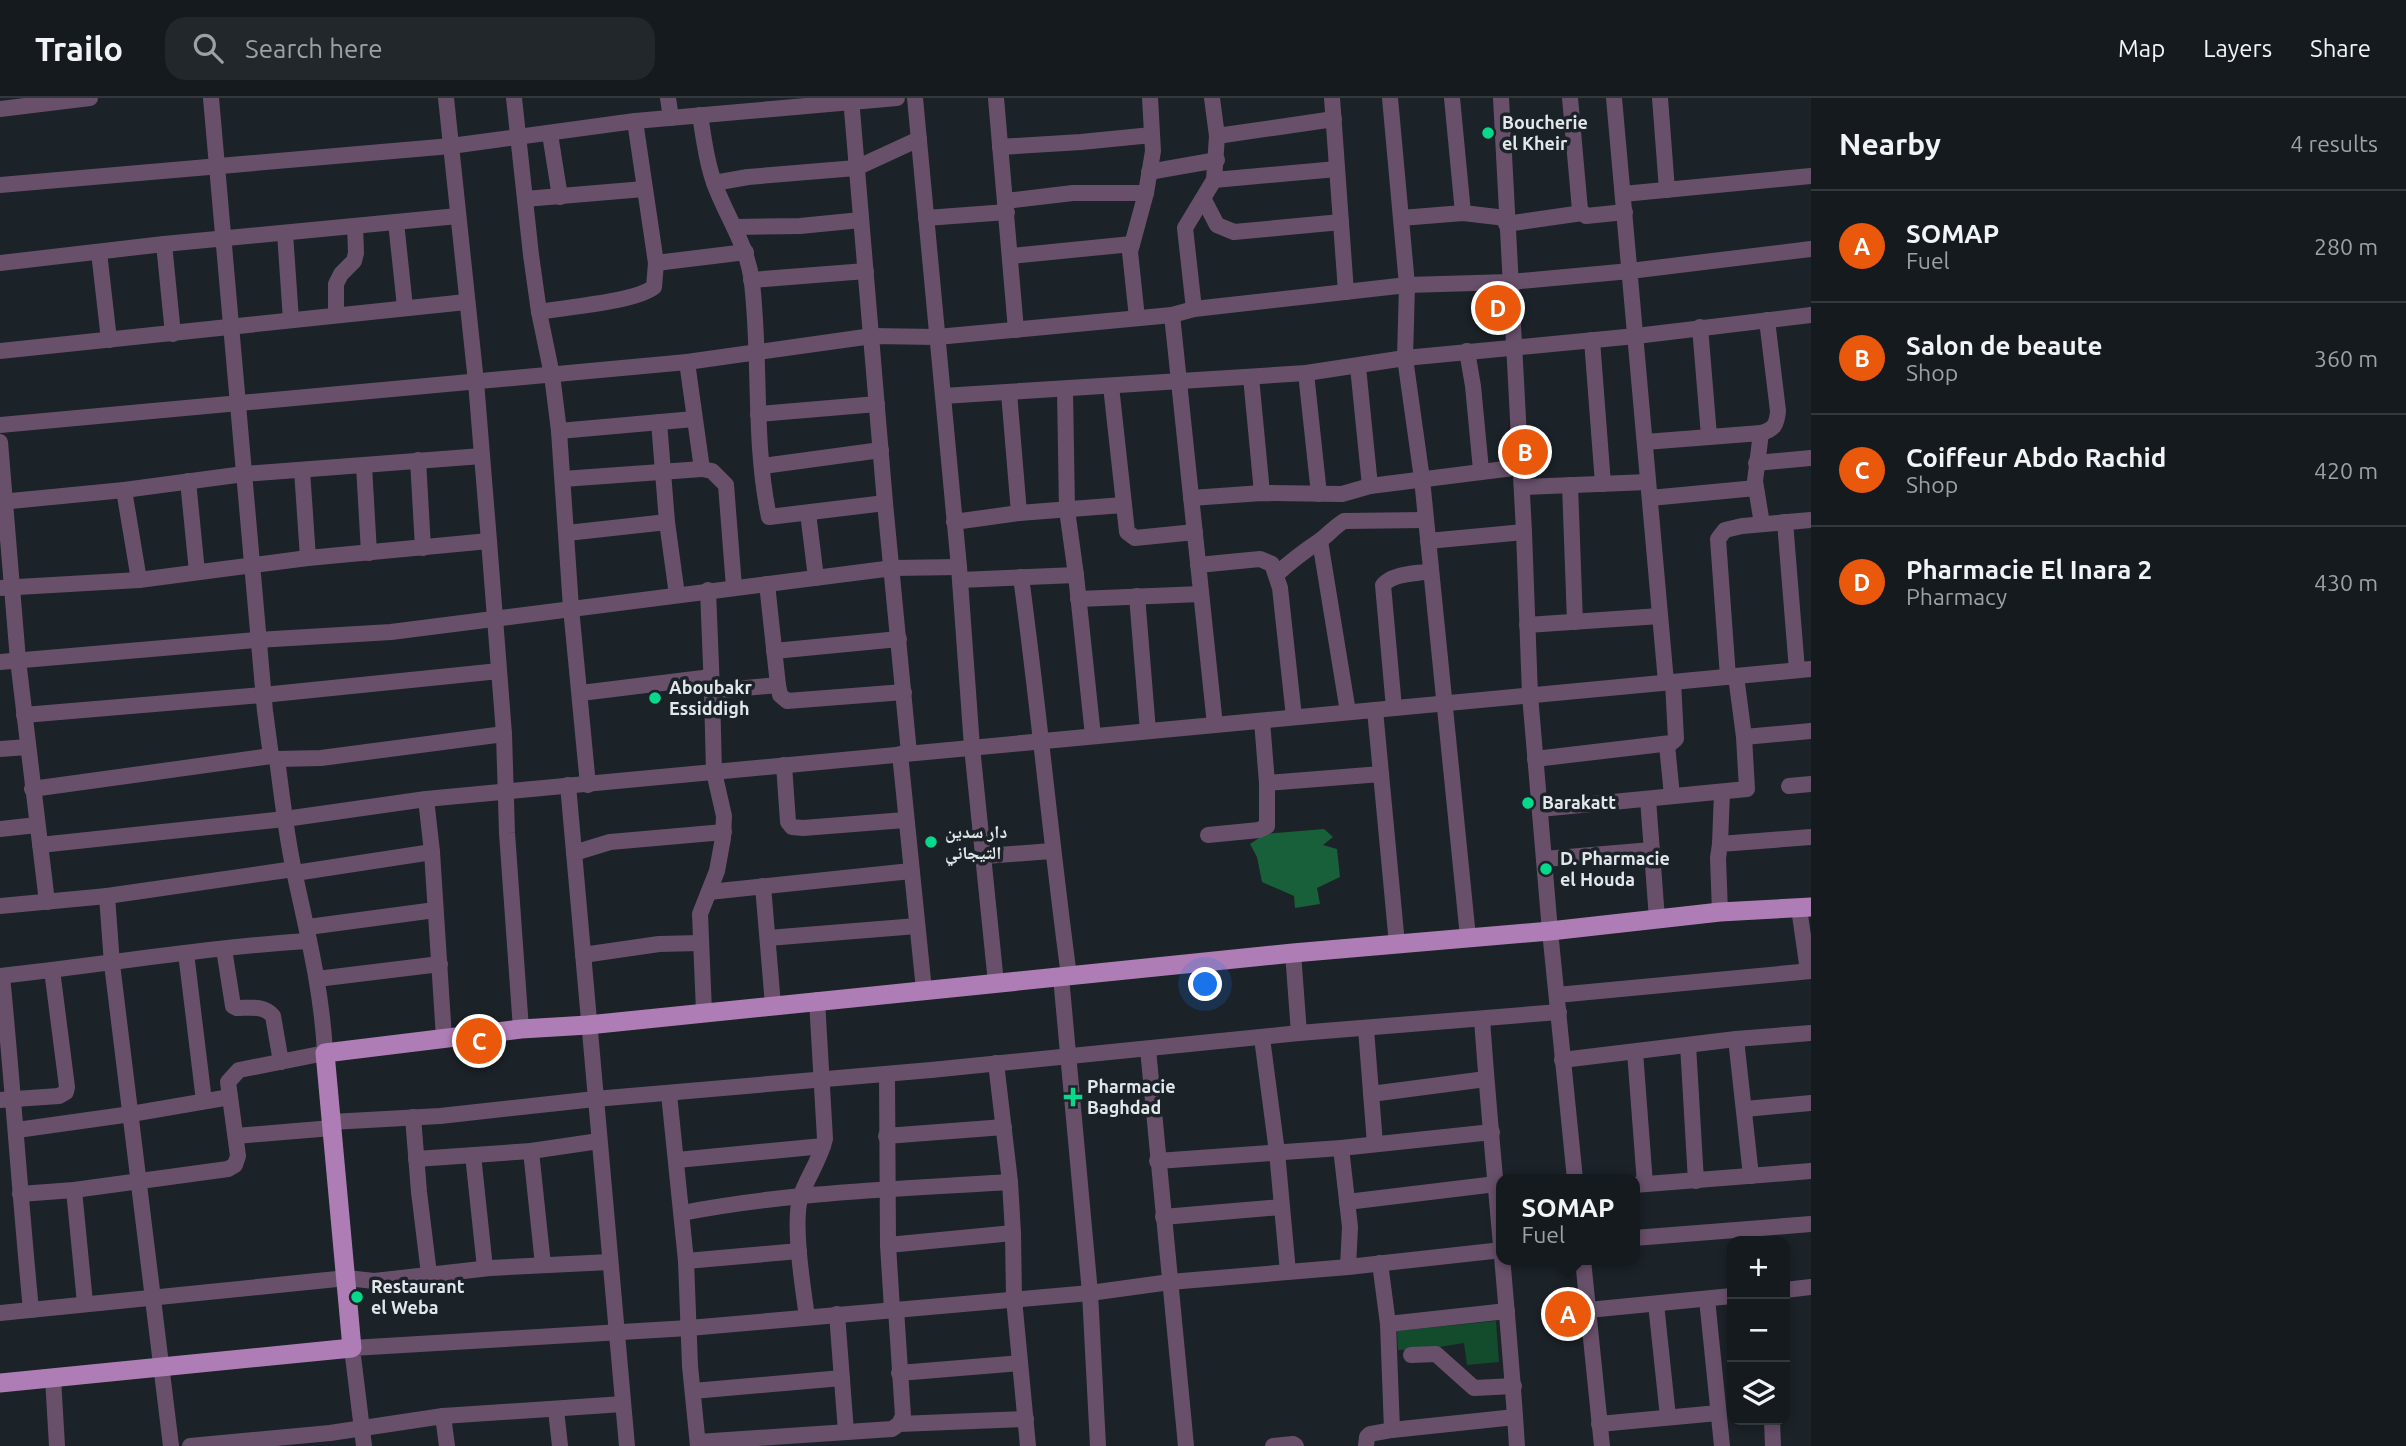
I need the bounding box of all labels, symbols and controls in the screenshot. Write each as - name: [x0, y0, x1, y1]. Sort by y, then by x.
- search box: [165, 17, 655, 80]
- icon: search: [189, 29, 227, 67]
- text: Trailo: [35, 30, 123, 67]
- text: Search here: [245, 34, 383, 63]
- text: Map: [2118, 35, 2165, 62]
- text: Layers: [2203, 35, 2272, 62]
- text: Share: [2310, 35, 2371, 62]
- place label: Boucherie el Kheir: [1502, 112, 1588, 153]
- marker: Boucherie el Kheir: [1480, 125, 1496, 141]
- text: Nearby: [1839, 127, 1941, 161]
- text: 4 results: [2290, 131, 2378, 156]
- text: SOMAP: [1906, 219, 1999, 248]
- text: A: [1854, 234, 1870, 259]
- text: 280 m: [2314, 234, 2378, 259]
- text: Fuel: [1906, 248, 1950, 273]
- pin: D: [1475, 282, 1521, 334]
- text: Salon de beaute: [1906, 331, 2102, 360]
- text: B: [1854, 346, 1870, 371]
- text: 360 m: [2314, 346, 2378, 371]
- text: Shop: [1906, 360, 1958, 385]
- pin: B: [1502, 426, 1548, 478]
- text: Coiffeur Abdo Rachid: [1906, 443, 2166, 472]
- text: C: [1855, 458, 1869, 483]
- text: 420 m: [2314, 458, 2378, 483]
- text: Shop: [1906, 472, 1958, 497]
- text: Pharmacie El Inara 2: [1906, 555, 2152, 584]
- text: D: [1854, 570, 1870, 595]
- text: 430 m: [2314, 570, 2378, 595]
- text: Pharmacy: [1906, 584, 2007, 609]
- place label: Aboubakr Essiddigh: [669, 677, 752, 718]
- marker: Aboubakr Essiddigh: [647, 690, 663, 706]
- place label: Barakatt: [1542, 792, 1616, 812]
- marker: Barakatt: [1520, 795, 1536, 811]
- place label: دار سدين التيجاني: [945, 821, 1007, 867]
- marker: دار سدين التيجاني: [923, 834, 939, 850]
- place label: D. Pharmacie el Houda: [1560, 848, 1670, 889]
- marker: D. Pharmacie el Houda: [1538, 861, 1554, 877]
- your location: [1188, 967, 1222, 1001]
- pin: C: [456, 1015, 502, 1067]
- place label: Pharmacie Baghdad: [1087, 1076, 1176, 1117]
- marker: Pharmacie Baghdad: [1065, 1089, 1081, 1105]
- popup: [1496, 1174, 1640, 1265]
- text: SOMAP: [1521, 1193, 1615, 1222]
- text: Fuel: [1521, 1222, 1565, 1247]
- map controls: [1727, 1236, 1790, 1425]
- button: +: [1727, 1236, 1790, 1299]
- place label: Restaurant el Weba: [371, 1276, 465, 1317]
- pin: A: [1545, 1288, 1591, 1340]
- marker: Restaurant el Weba: [349, 1289, 365, 1305]
- button: −: [1727, 1299, 1790, 1362]
- button: layers: [1727, 1362, 1790, 1425]

